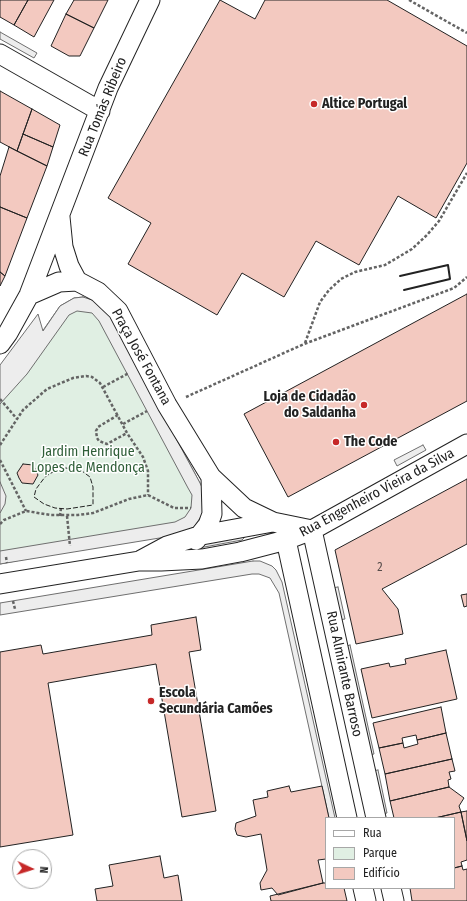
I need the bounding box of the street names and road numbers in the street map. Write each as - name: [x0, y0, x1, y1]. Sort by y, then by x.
- street label: Rua Tomás Ribeiro: [75, 55, 131, 159]
- street label: Praça José Fontana: [108, 306, 174, 408]
- street label: Rua Engenheiro Vieira da Silva: [297, 445, 457, 541]
- street label: Rua Almirante Barroso: [322, 609, 366, 739]

